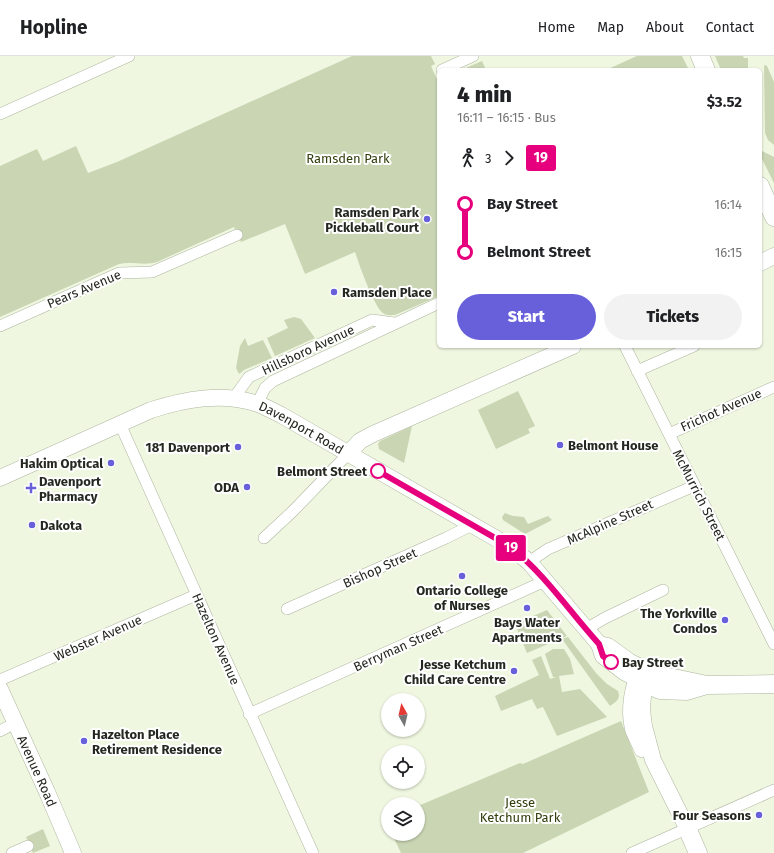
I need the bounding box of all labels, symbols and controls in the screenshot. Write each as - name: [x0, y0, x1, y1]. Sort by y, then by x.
- text: Hopline: [20, 16, 88, 39]
- text: Home: [538, 19, 575, 36]
- text: Map: [597, 19, 624, 36]
- text: About: [646, 19, 684, 36]
- text: Contact: [706, 19, 754, 36]
- text: 4 min: [457, 81, 512, 108]
- text: $3.52: [707, 93, 742, 111]
- text: 16:11 – 16:15 · Bus: [457, 110, 556, 125]
- icon: walk: [457, 147, 479, 169]
- icon: forward: [498, 147, 520, 169]
- text: 19: [534, 149, 548, 166]
- park label: Ramsden Park: [306, 151, 390, 166]
- text: 3: [485, 151, 492, 166]
- text: Bay Street: [487, 195, 558, 213]
- text: 16:14: [714, 197, 742, 212]
- place label: Ramsden Park Pickleball Court: [325, 205, 420, 235]
- marker: Ramsden Park Pickleball Court: [422, 214, 432, 224]
- text: Belmont Street: [487, 243, 591, 261]
- text: 16:15: [715, 245, 742, 260]
- street label: Pears Avenue: [45, 267, 123, 311]
- place label: Ramsden Place: [342, 285, 432, 300]
- marker: Ramsden Place: [329, 287, 339, 297]
- button: Start: [457, 294, 596, 340]
- button: Tickets: [604, 294, 742, 340]
- street label: Hillsboro Avenue: [259, 322, 357, 378]
- street label: Frichot Avenue: [678, 385, 764, 435]
- street label: Davenport Road: [257, 398, 347, 457]
- place label: Belmont House: [568, 438, 658, 453]
- place label: 181 Davenport: [146, 440, 231, 455]
- marker: Belmont House: [555, 440, 565, 450]
- marker: 181 Davenport: [233, 442, 243, 452]
- street label: McMurrich Street: [670, 447, 729, 543]
- place label: Hakim Optical: [20, 456, 103, 471]
- marker: Hakim Optical: [106, 458, 116, 468]
- marker: Belmont Street: [370, 463, 386, 479]
- place label: Belmont Street: [277, 464, 368, 479]
- place label: Davenport Pharmacy: [39, 474, 102, 504]
- place label: ODA: [214, 480, 239, 495]
- marker: ODA: [242, 482, 252, 492]
- marker: Davenport Pharmacy: [26, 483, 36, 493]
- street label: McAlpine Street: [565, 496, 656, 548]
- place label: Dakota: [40, 518, 82, 533]
- marker: Dakota: [27, 520, 37, 530]
- line badge: 19: [493, 535, 529, 561]
- text: 19: [504, 539, 518, 556]
- street label: Bishop Street: [341, 545, 420, 591]
- marker: Ontario College of Nurses: [457, 571, 467, 581]
- place label: Ontario College of Nurses: [416, 583, 508, 613]
- street label: Hazelton Avenue: [189, 591, 243, 687]
- marker: Bays Water Apartments: [522, 603, 532, 613]
- place label: The Yorkville Condos: [640, 606, 718, 636]
- street label: Webster Avenue: [52, 612, 144, 664]
- place label: Bays Water Apartments: [491, 615, 563, 645]
- marker: The Yorkville Condos: [720, 615, 730, 625]
- street label: Berryman Street: [351, 622, 445, 674]
- marker: Bay Street: [603, 654, 619, 670]
- place label: Bay Street: [622, 655, 684, 670]
- place label: Jesse Ketchum Child Care Centre: [404, 657, 506, 687]
- marker: Jesse Ketchum Child Care Centre: [509, 666, 519, 676]
- north arrow: [381, 693, 425, 737]
- map controls: [381, 693, 425, 841]
- place label: Hazelton Place Retirement Residence: [92, 727, 222, 757]
- street label: Avenue Road: [15, 733, 60, 809]
- marker: Hazelton Place Retirement Residence: [79, 736, 89, 746]
- button: locate: [381, 745, 425, 789]
- park label: Jesse Ketchum Park: [480, 795, 561, 825]
- button: layers: [381, 797, 425, 841]
- place label: Four Seasons: [673, 808, 752, 823]
- marker: Four Seasons: [754, 810, 764, 820]

